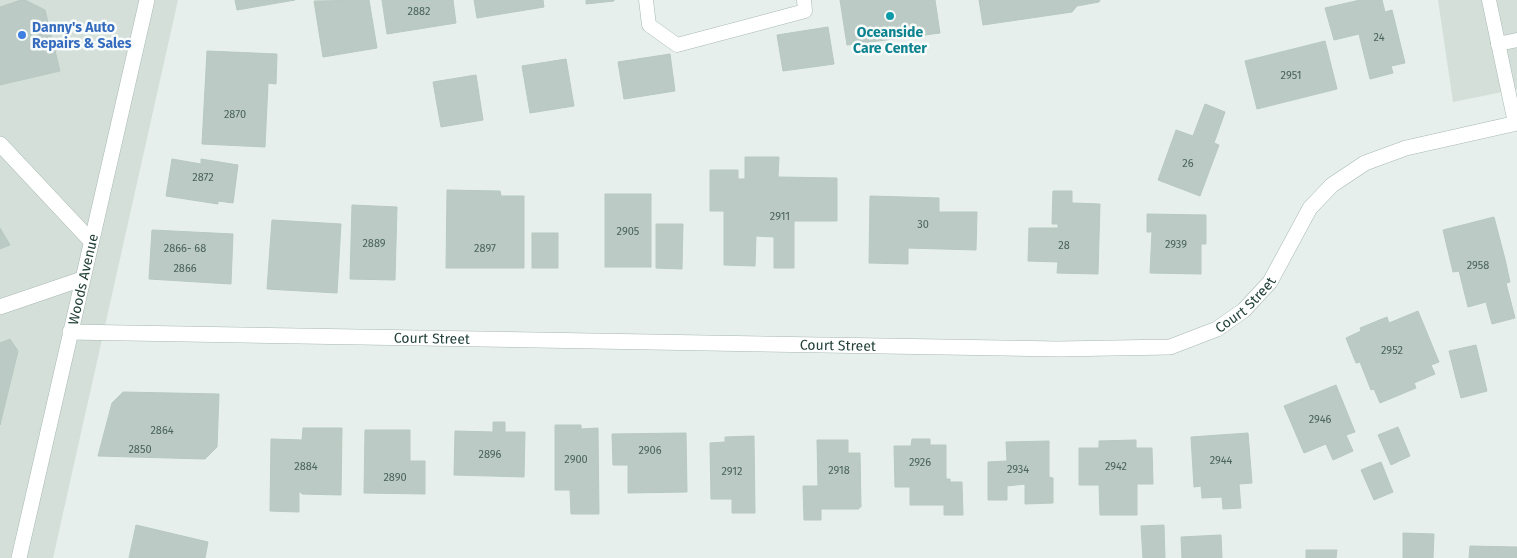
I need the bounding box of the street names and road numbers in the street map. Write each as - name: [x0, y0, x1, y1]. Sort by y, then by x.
- street label: Woods Avenue: [64, 232, 102, 326]
- street label: Court Street: [1212, 273, 1280, 336]
- street label: Court Street: [394, 329, 471, 347]
- street label: Court Street: [800, 336, 877, 354]

